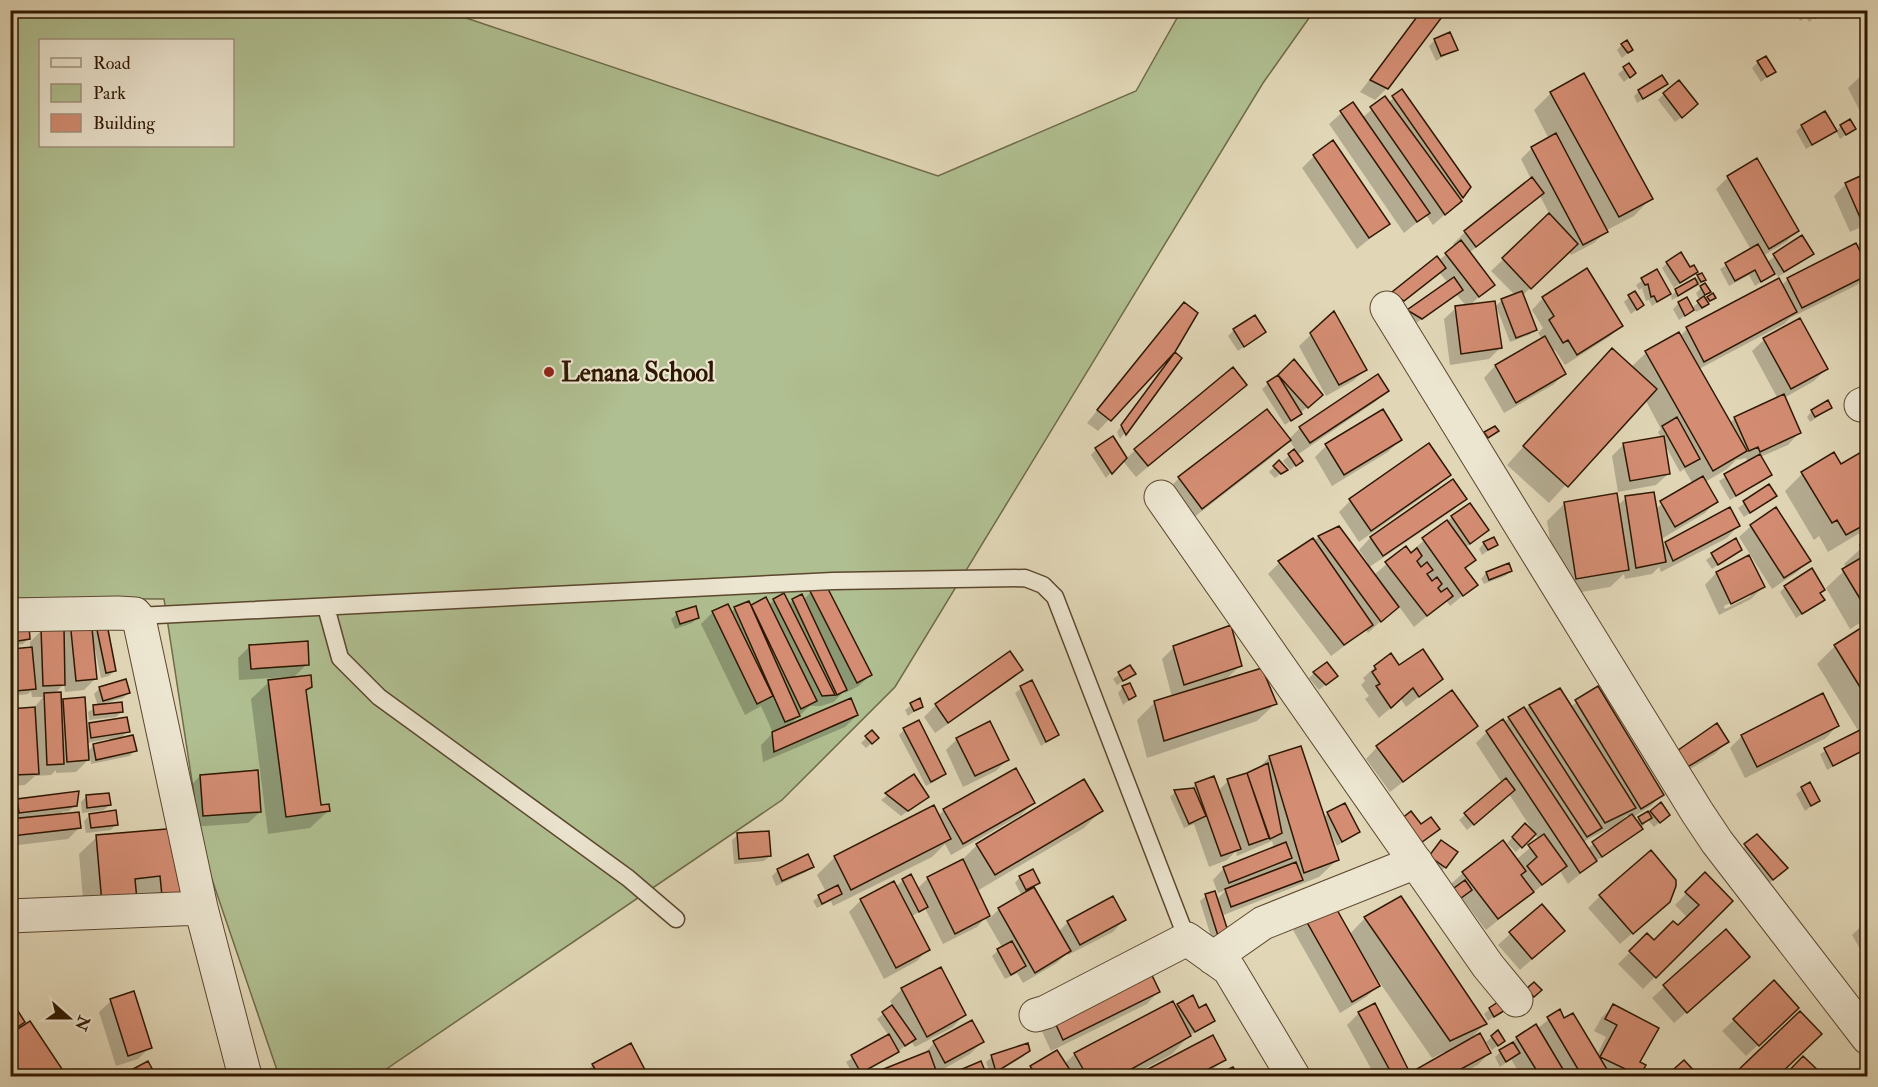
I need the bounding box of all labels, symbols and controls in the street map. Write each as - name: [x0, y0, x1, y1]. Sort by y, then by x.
- legend: [39, 39, 234, 147]
- text: Road: [93, 52, 131, 75]
- text: Park: [93, 82, 126, 105]
- text: Building: [93, 112, 156, 135]
- place label: Lenana School: [561, 357, 715, 389]
- marker: Lenana School: [542, 365, 556, 379]
- north arrow: [39, 988, 99, 1048]
- text: N: [70, 1012, 94, 1034]

